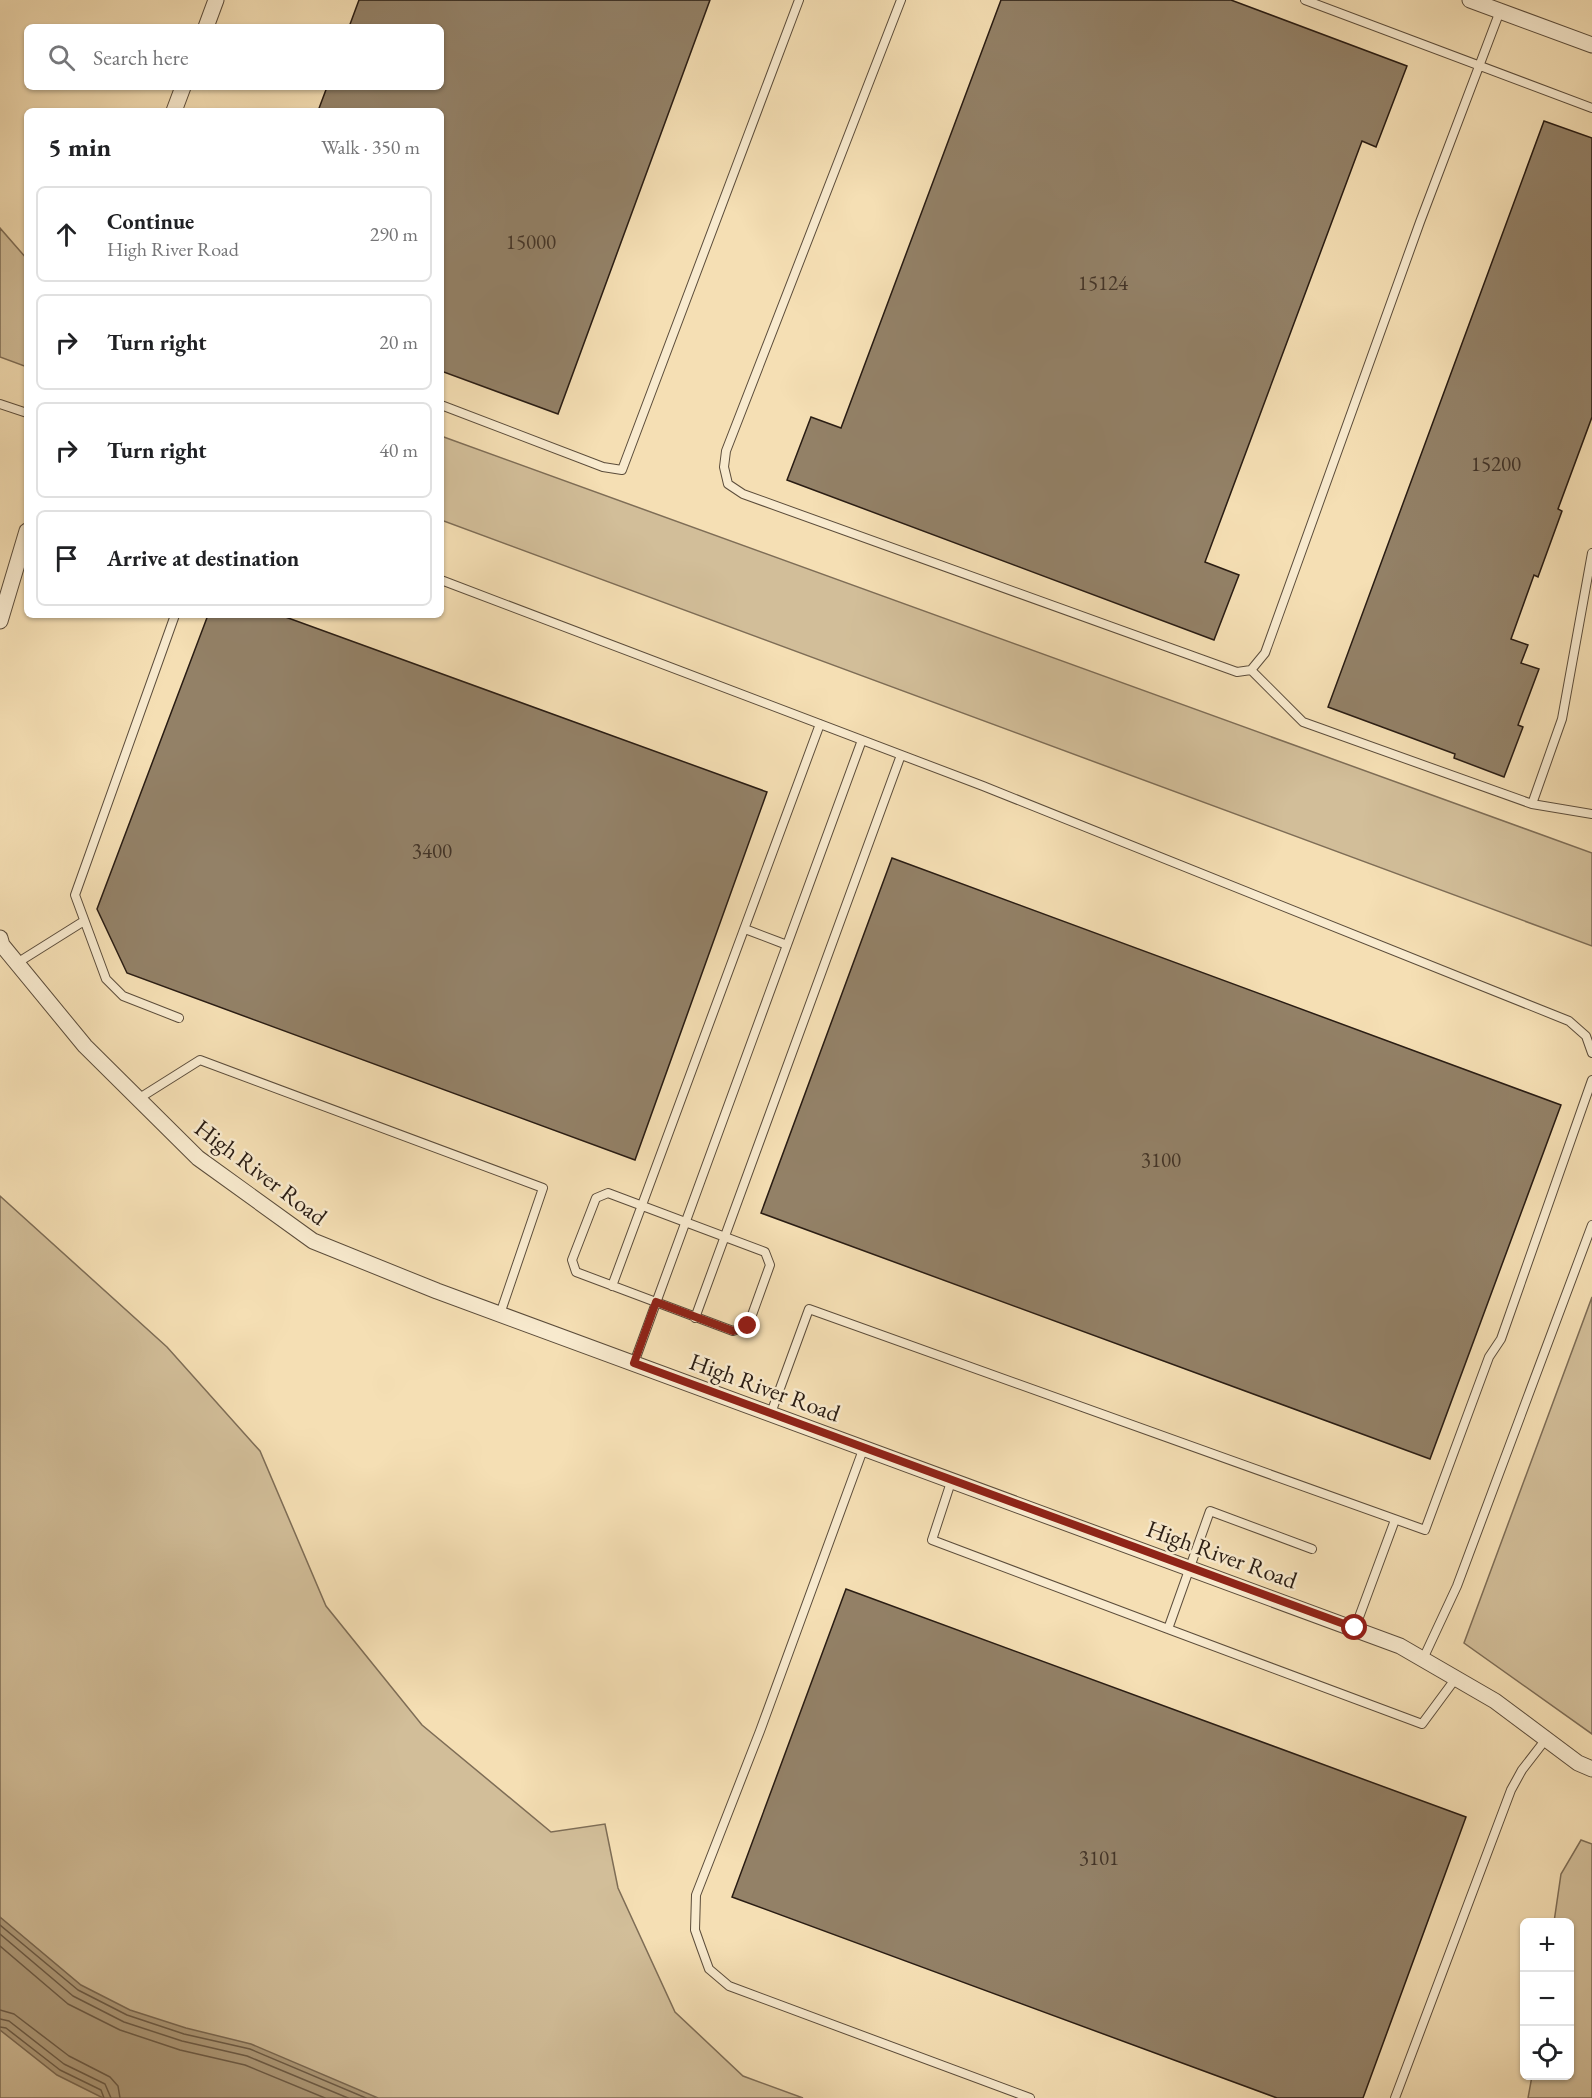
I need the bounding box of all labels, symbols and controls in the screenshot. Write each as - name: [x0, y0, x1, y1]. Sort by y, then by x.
- search box: [24, 24, 444, 90]
- icon: search: [45, 41, 78, 74]
- text: Search here: [93, 43, 188, 72]
- text: 5 min: [48, 130, 111, 164]
- text: Walk · 350 m: [321, 134, 420, 160]
- text: Continue: [107, 207, 194, 236]
- icon: ahead: [50, 218, 83, 251]
- text: 290 m: [370, 221, 418, 247]
- house number: 15000: [506, 228, 556, 255]
- text: High River Road: [107, 236, 239, 262]
- house number: 15124: [1078, 269, 1129, 296]
- icon: right: [50, 326, 83, 359]
- text: Turn right: [107, 328, 206, 357]
- text: 20 m: [379, 329, 418, 355]
- icon: right: [50, 434, 83, 467]
- text: Turn right: [107, 436, 206, 465]
- text: 40 m: [379, 437, 418, 463]
- house number: 15200: [1471, 450, 1521, 477]
- icon: arrive: [50, 542, 83, 575]
- text: Arrive at destination: [107, 544, 299, 573]
- house number: 3400: [412, 837, 452, 864]
- street label: High River Road: [188, 1112, 334, 1233]
- house number: 3100: [1141, 1146, 1181, 1173]
- route end: [734, 1312, 760, 1338]
- street label: High River Road: [685, 1345, 845, 1429]
- street label: High River Road: [1142, 1512, 1302, 1596]
- route start: [1341, 1614, 1367, 1640]
- house number: 3101: [1079, 1844, 1119, 1871]
- map controls: [1520, 1918, 1574, 2080]
- button: +: [1520, 1918, 1574, 1972]
- button: −: [1520, 1972, 1574, 2026]
- button: locate: [1520, 2026, 1574, 2080]

